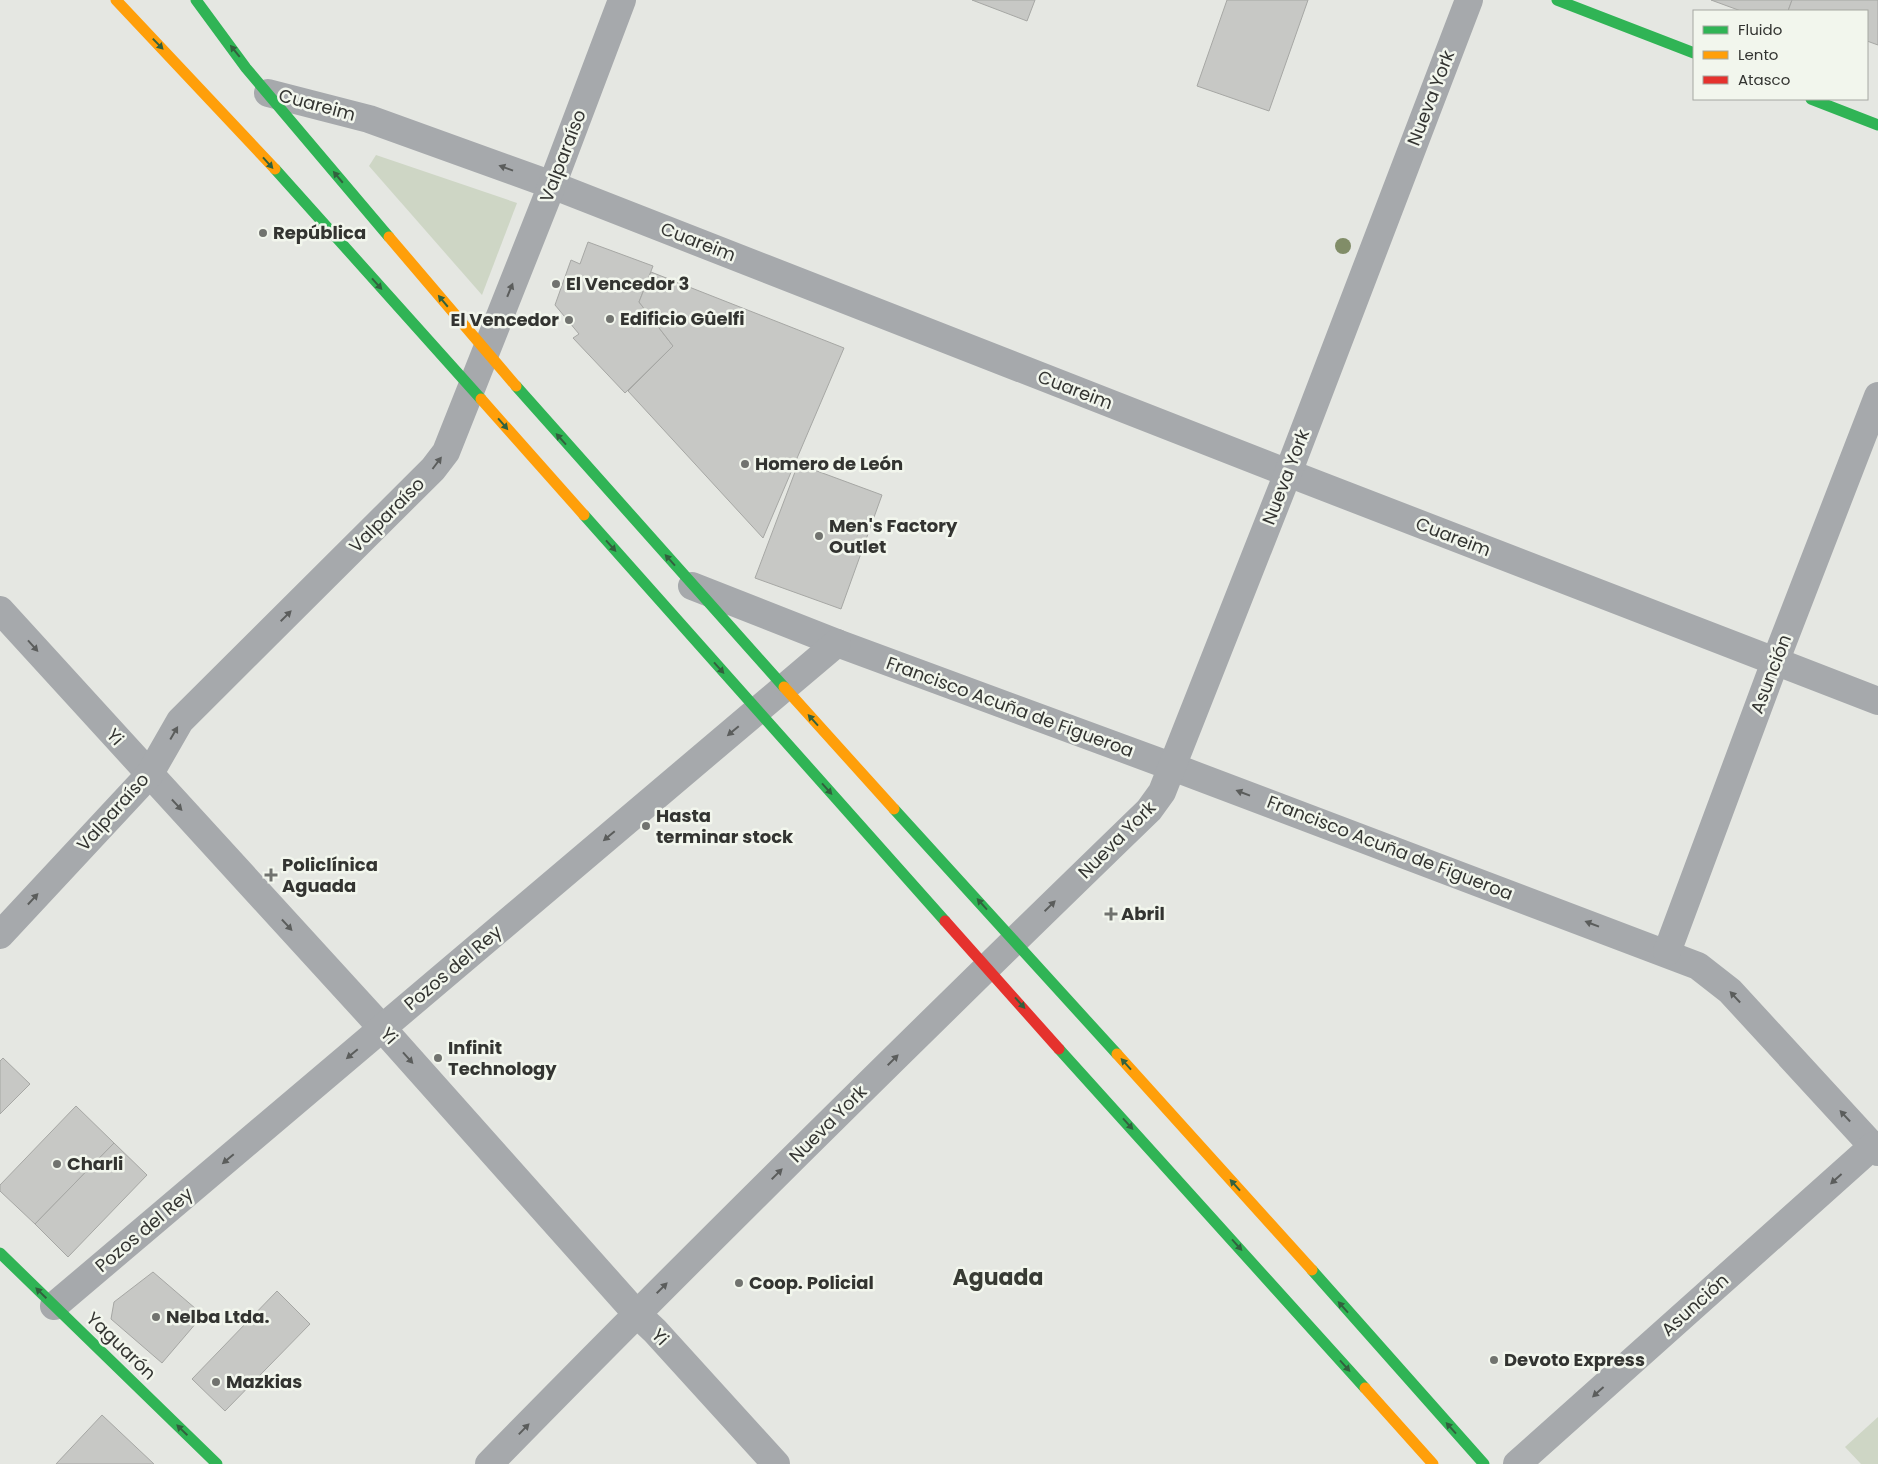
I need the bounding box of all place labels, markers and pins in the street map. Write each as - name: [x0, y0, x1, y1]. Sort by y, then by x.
- place label: República: [273, 220, 366, 245]
- marker: República: [257, 227, 269, 239]
- place label: El Vencedor 3: [566, 271, 689, 296]
- marker: El Vencedor 3: [550, 278, 562, 290]
- place label: Edificio Gûelfi: [620, 306, 745, 331]
- place label: El Vencedor: [450, 307, 559, 332]
- marker: Edificio Gûelfi: [604, 313, 616, 325]
- marker: El Vencedor: [563, 314, 575, 326]
- place label: Homero de León: [755, 451, 903, 476]
- marker: Homero de León: [739, 458, 751, 470]
- place label: Men's Factory Outlet: [829, 513, 958, 559]
- marker: Men's Factory Outlet: [813, 530, 825, 542]
- place label: Hasta terminar stock: [656, 803, 794, 849]
- marker: Hasta terminar stock: [640, 820, 652, 832]
- place label: Policlínica Aguada: [282, 852, 378, 898]
- marker: Policlínica Aguada: [264, 868, 278, 882]
- place label: Abril: [1121, 901, 1165, 926]
- marker: Abril: [1105, 908, 1117, 920]
- place label: Infinit Technology: [448, 1035, 557, 1081]
- marker: Infinit Technology: [432, 1052, 444, 1064]
- place label: Charli: [67, 1151, 123, 1176]
- marker: Charli: [51, 1158, 63, 1170]
- place label: Coop. Policial: [749, 1270, 874, 1295]
- marker: Coop. Policial: [733, 1277, 745, 1289]
- place label: Nelba Ltda.: [166, 1304, 270, 1329]
- marker: Nelba Ltda.: [150, 1311, 162, 1323]
- place label: Devoto Express: [1504, 1347, 1645, 1372]
- marker: Devoto Express: [1488, 1354, 1500, 1366]
- place label: Mazkias: [226, 1369, 302, 1394]
- marker: Mazkias: [210, 1376, 222, 1388]

